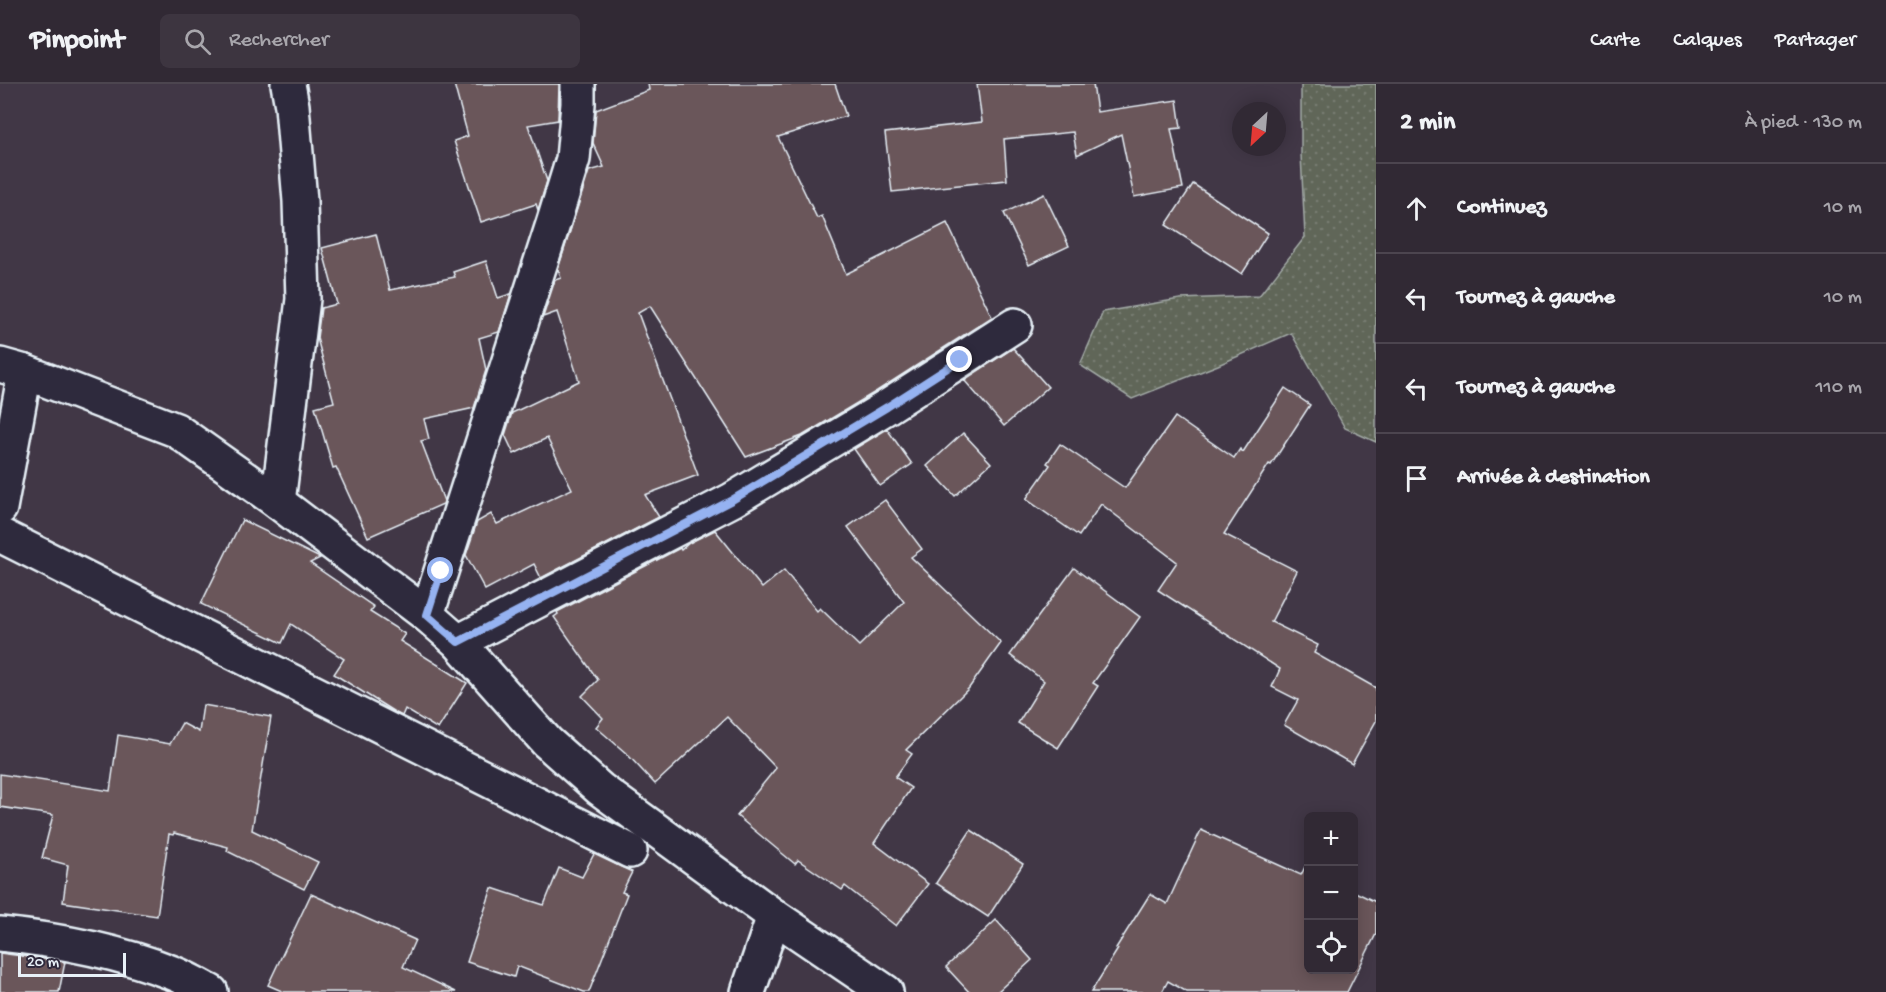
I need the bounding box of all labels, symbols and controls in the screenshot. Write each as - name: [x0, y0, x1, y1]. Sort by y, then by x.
- search box: [160, 14, 580, 68]
- text: Pinpoint: [30, 25, 124, 58]
- icon: search: [181, 25, 214, 58]
- text: Rechercher: [229, 28, 329, 54]
- text: Carte: [1590, 29, 1640, 54]
- text: Calques: [1673, 29, 1742, 54]
- text: Partager: [1775, 29, 1856, 54]
- north arrow: [1232, 102, 1286, 156]
- text: 2 min: [1400, 108, 1455, 139]
- text: À pied · 130 m: [1745, 112, 1862, 135]
- icon: ahead: [1400, 192, 1433, 225]
- text: Continuez: [1457, 195, 1546, 221]
- text: 10 m: [1824, 197, 1862, 220]
- icon: left: [1400, 282, 1433, 315]
- text: Tournez à gauche: [1457, 285, 1615, 311]
- text: 10 m: [1824, 287, 1862, 310]
- route end: [946, 346, 972, 372]
- icon: left: [1400, 372, 1433, 405]
- text: Tournez à gauche: [1457, 375, 1615, 401]
- text: 110 m: [1816, 377, 1862, 400]
- icon: arrive: [1400, 462, 1433, 495]
- text: Arrivée à destination: [1457, 465, 1650, 491]
- route start: [427, 557, 453, 583]
- map controls: [1304, 812, 1358, 974]
- button: +: [1304, 812, 1358, 866]
- button: −: [1304, 866, 1358, 920]
- button: locate: [1304, 920, 1358, 974]
- scale bar: [18, 950, 126, 978]
- text: 20 m: [27, 954, 59, 973]

